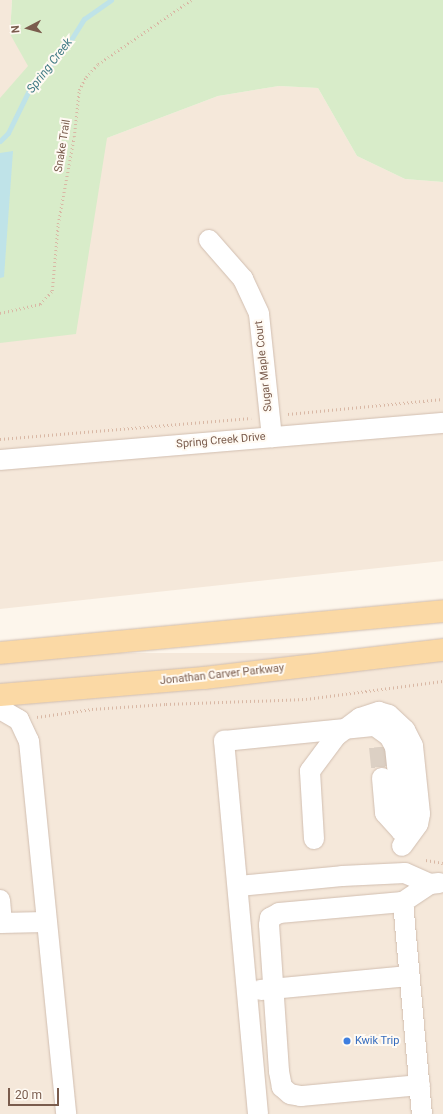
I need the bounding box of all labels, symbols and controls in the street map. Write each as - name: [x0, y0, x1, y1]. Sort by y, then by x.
- north arrow: [8, 8, 48, 48]
- text: N: [9, 25, 22, 34]
- water label: Spring Creek: [24, 36, 76, 96]
- street label: Snake Trail: [52, 118, 74, 174]
- street label: Sugar Maple Court: [253, 320, 275, 412]
- street label: Spring Creek Drive: [176, 431, 266, 451]
- street label: Jonathan Carver Parkway: [159, 662, 285, 688]
- place label: Kwik Trip: [355, 1034, 400, 1048]
- marker: Kwik Trip: [342, 1036, 352, 1046]
- scale bar: [10, 1080, 61, 1106]
- text: 20 m: [15, 1088, 42, 1102]

